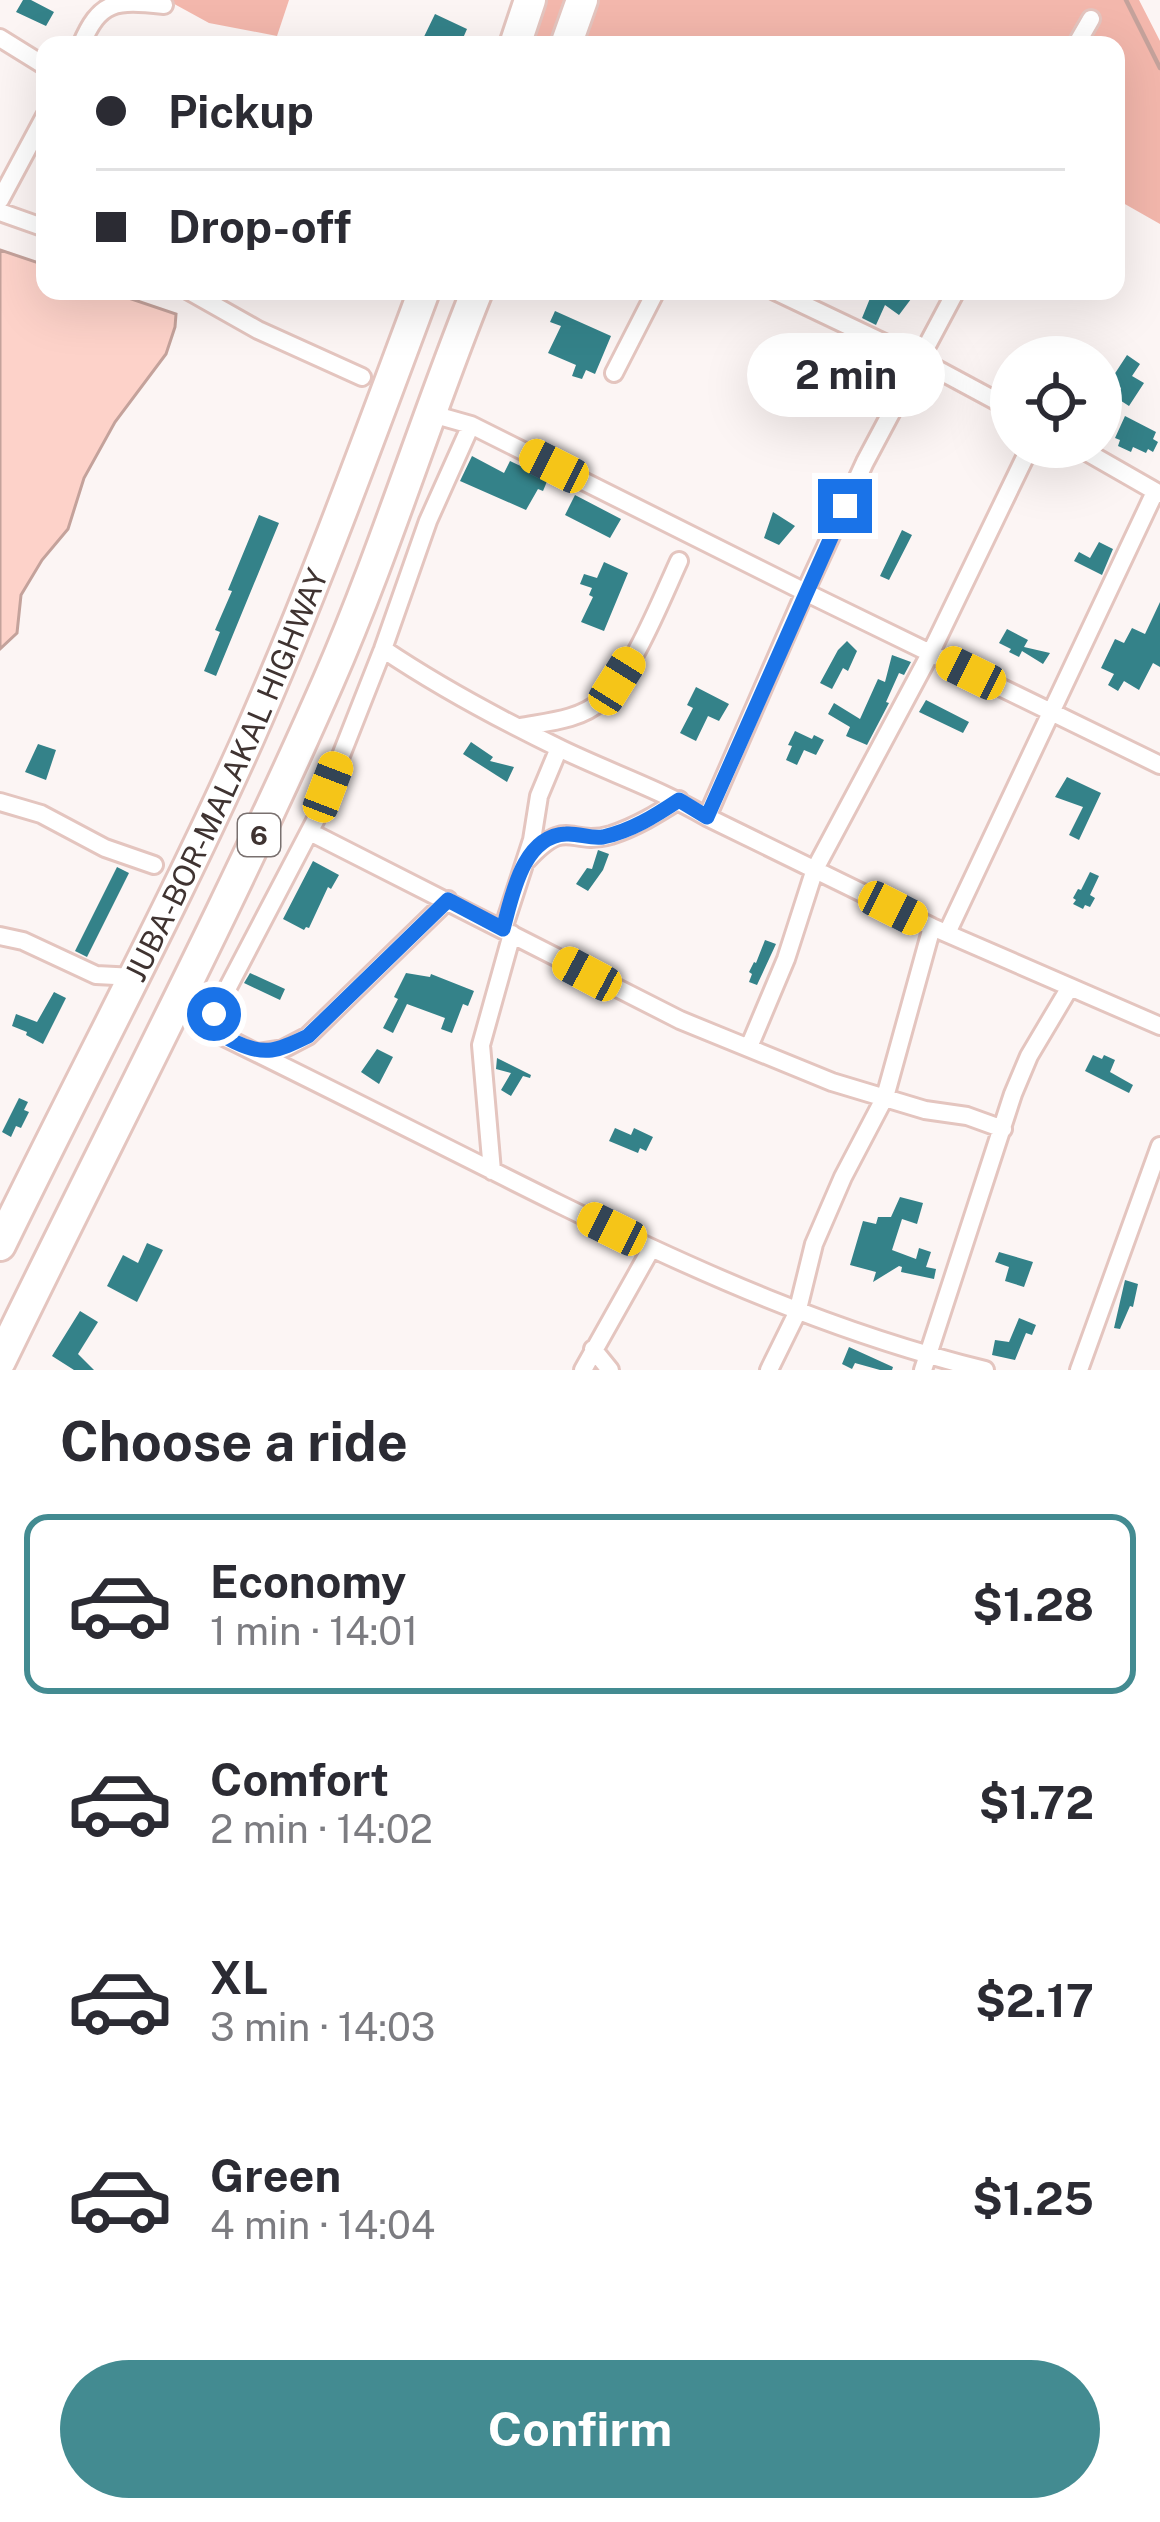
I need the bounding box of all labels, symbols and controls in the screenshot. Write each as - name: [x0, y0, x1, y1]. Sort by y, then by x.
- text: Pickup: [168, 85, 314, 138]
- text: Drop-off: [168, 200, 351, 253]
- callout: 2 min: [746, 332, 944, 416]
- map controls: [990, 336, 1122, 468]
- button: locate: [990, 336, 1122, 468]
- text: 2 min: [795, 352, 897, 398]
- car: [514, 434, 594, 498]
- route end: [818, 479, 872, 533]
- street label: JUBA-BOR-MALAKAL HIGHWAY: [117, 563, 335, 987]
- car: [583, 641, 651, 721]
- car: [931, 641, 1011, 705]
- car: [298, 747, 358, 827]
- road number: 6: [238, 814, 280, 856]
- car: [853, 876, 933, 940]
- car: [547, 941, 627, 1007]
- route start: [187, 987, 241, 1041]
- car: [572, 1197, 652, 1261]
- text: Choose a ride: [60, 1410, 408, 1473]
- icon: car: [66, 1550, 174, 1658]
- text: Economy: [210, 1555, 406, 1608]
- text: $1.28: [972, 1578, 1094, 1631]
- text: 1 min · 14:01: [210, 1608, 418, 1654]
- icon: car: [66, 1748, 174, 1856]
- text: Comfort: [210, 1753, 389, 1806]
- text: $1.72: [979, 1776, 1094, 1829]
- text: 2 min · 14:02: [210, 1806, 433, 1852]
- icon: car: [66, 1946, 174, 2054]
- text: XL: [210, 1951, 268, 2004]
- text: $2.17: [975, 1974, 1094, 2027]
- text: 3 min · 14:03: [210, 2004, 435, 2050]
- icon: car: [66, 2144, 174, 2252]
- text: Green: [210, 2149, 341, 2202]
- text: $1.25: [972, 2172, 1094, 2225]
- text: 4 min · 14:04: [210, 2202, 435, 2248]
- button: Confirm: [60, 2360, 1100, 2498]

